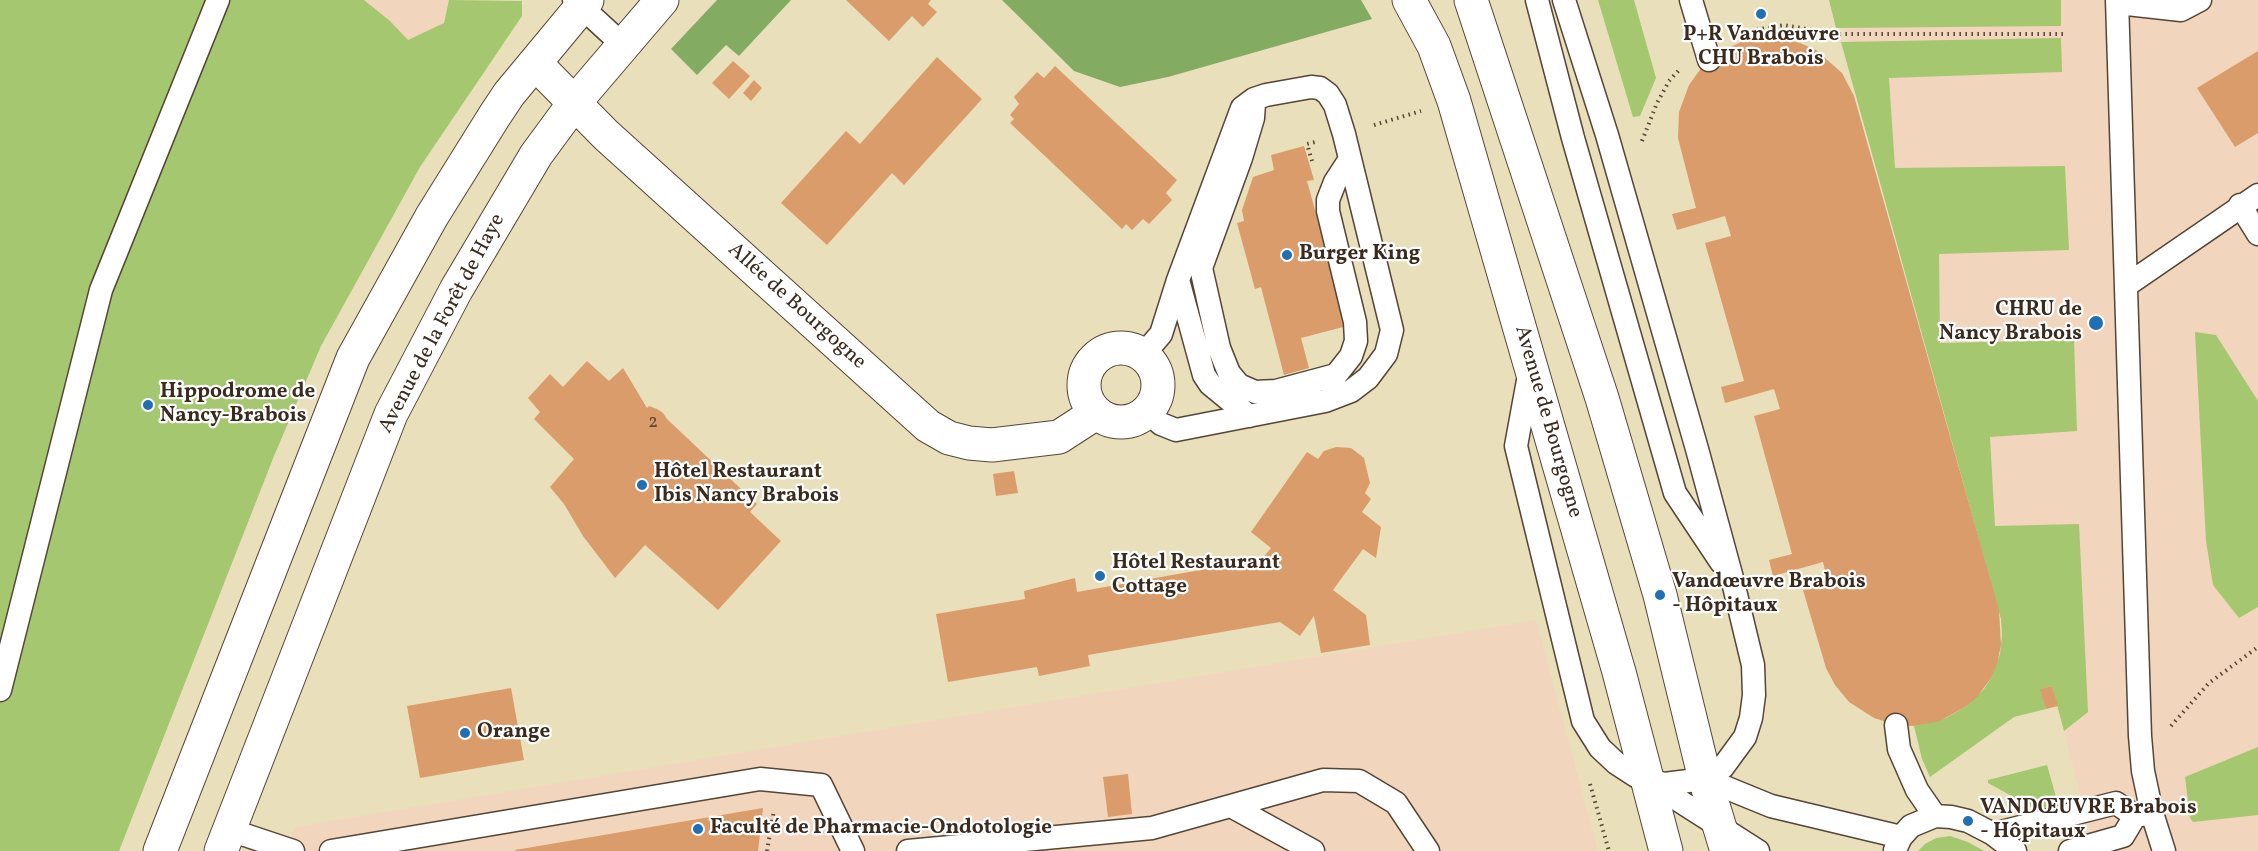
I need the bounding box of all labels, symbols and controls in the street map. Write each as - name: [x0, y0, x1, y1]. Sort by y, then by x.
- marker: P+R Vandœuvre CHU Brabois: [1754, 7, 1768, 21]
- place label: P+R Vandœuvre CHU Brabois: [1683, 23, 1839, 73]
- street label: Avenue de la Forêt de Haye: [374, 210, 512, 438]
- street label: Allée de Bourgogne: [722, 238, 870, 376]
- place label: Burger King: [1299, 242, 1420, 268]
- marker: Burger King: [1280, 248, 1294, 262]
- place label: CHRU de Nancy Brabois: [1939, 298, 2082, 348]
- marker: CHRU de Nancy Brabois: [2087, 314, 2105, 332]
- street label: Avenue de Bourgogne: [1507, 323, 1587, 521]
- place label: Hippodrome de Nancy-Brabois: [160, 380, 315, 430]
- marker: Hippodrome de Nancy-Brabois: [141, 398, 155, 412]
- house number: 2: [648, 413, 658, 435]
- place label: Hôtel Restaurant Ibis Nancy Brabois: [654, 460, 839, 510]
- marker: Hôtel Restaurant Ibis Nancy Brabois: [635, 478, 649, 492]
- place label: Hôtel Restaurant Cottage: [1112, 551, 1280, 601]
- marker: Hôtel Restaurant Cottage: [1093, 569, 1107, 583]
- place label: Vandœuvre Brabois - Hôpitaux: [1672, 570, 1866, 620]
- marker: Vandœuvre Brabois - Hôpitaux: [1653, 588, 1667, 602]
- place label: Orange: [477, 720, 550, 746]
- marker: Orange: [458, 726, 472, 740]
- place label: VANDŒUVRE Brabois - Hôpitaux: [1980, 796, 2197, 846]
- marker: VANDŒUVRE Brabois - Hôpitaux: [1961, 814, 1975, 828]
- place label: Faculté de Pharmacie-Ondotologie: [710, 816, 1052, 842]
- marker: Faculté de Pharmacie-Ondotologie: [691, 822, 705, 836]

